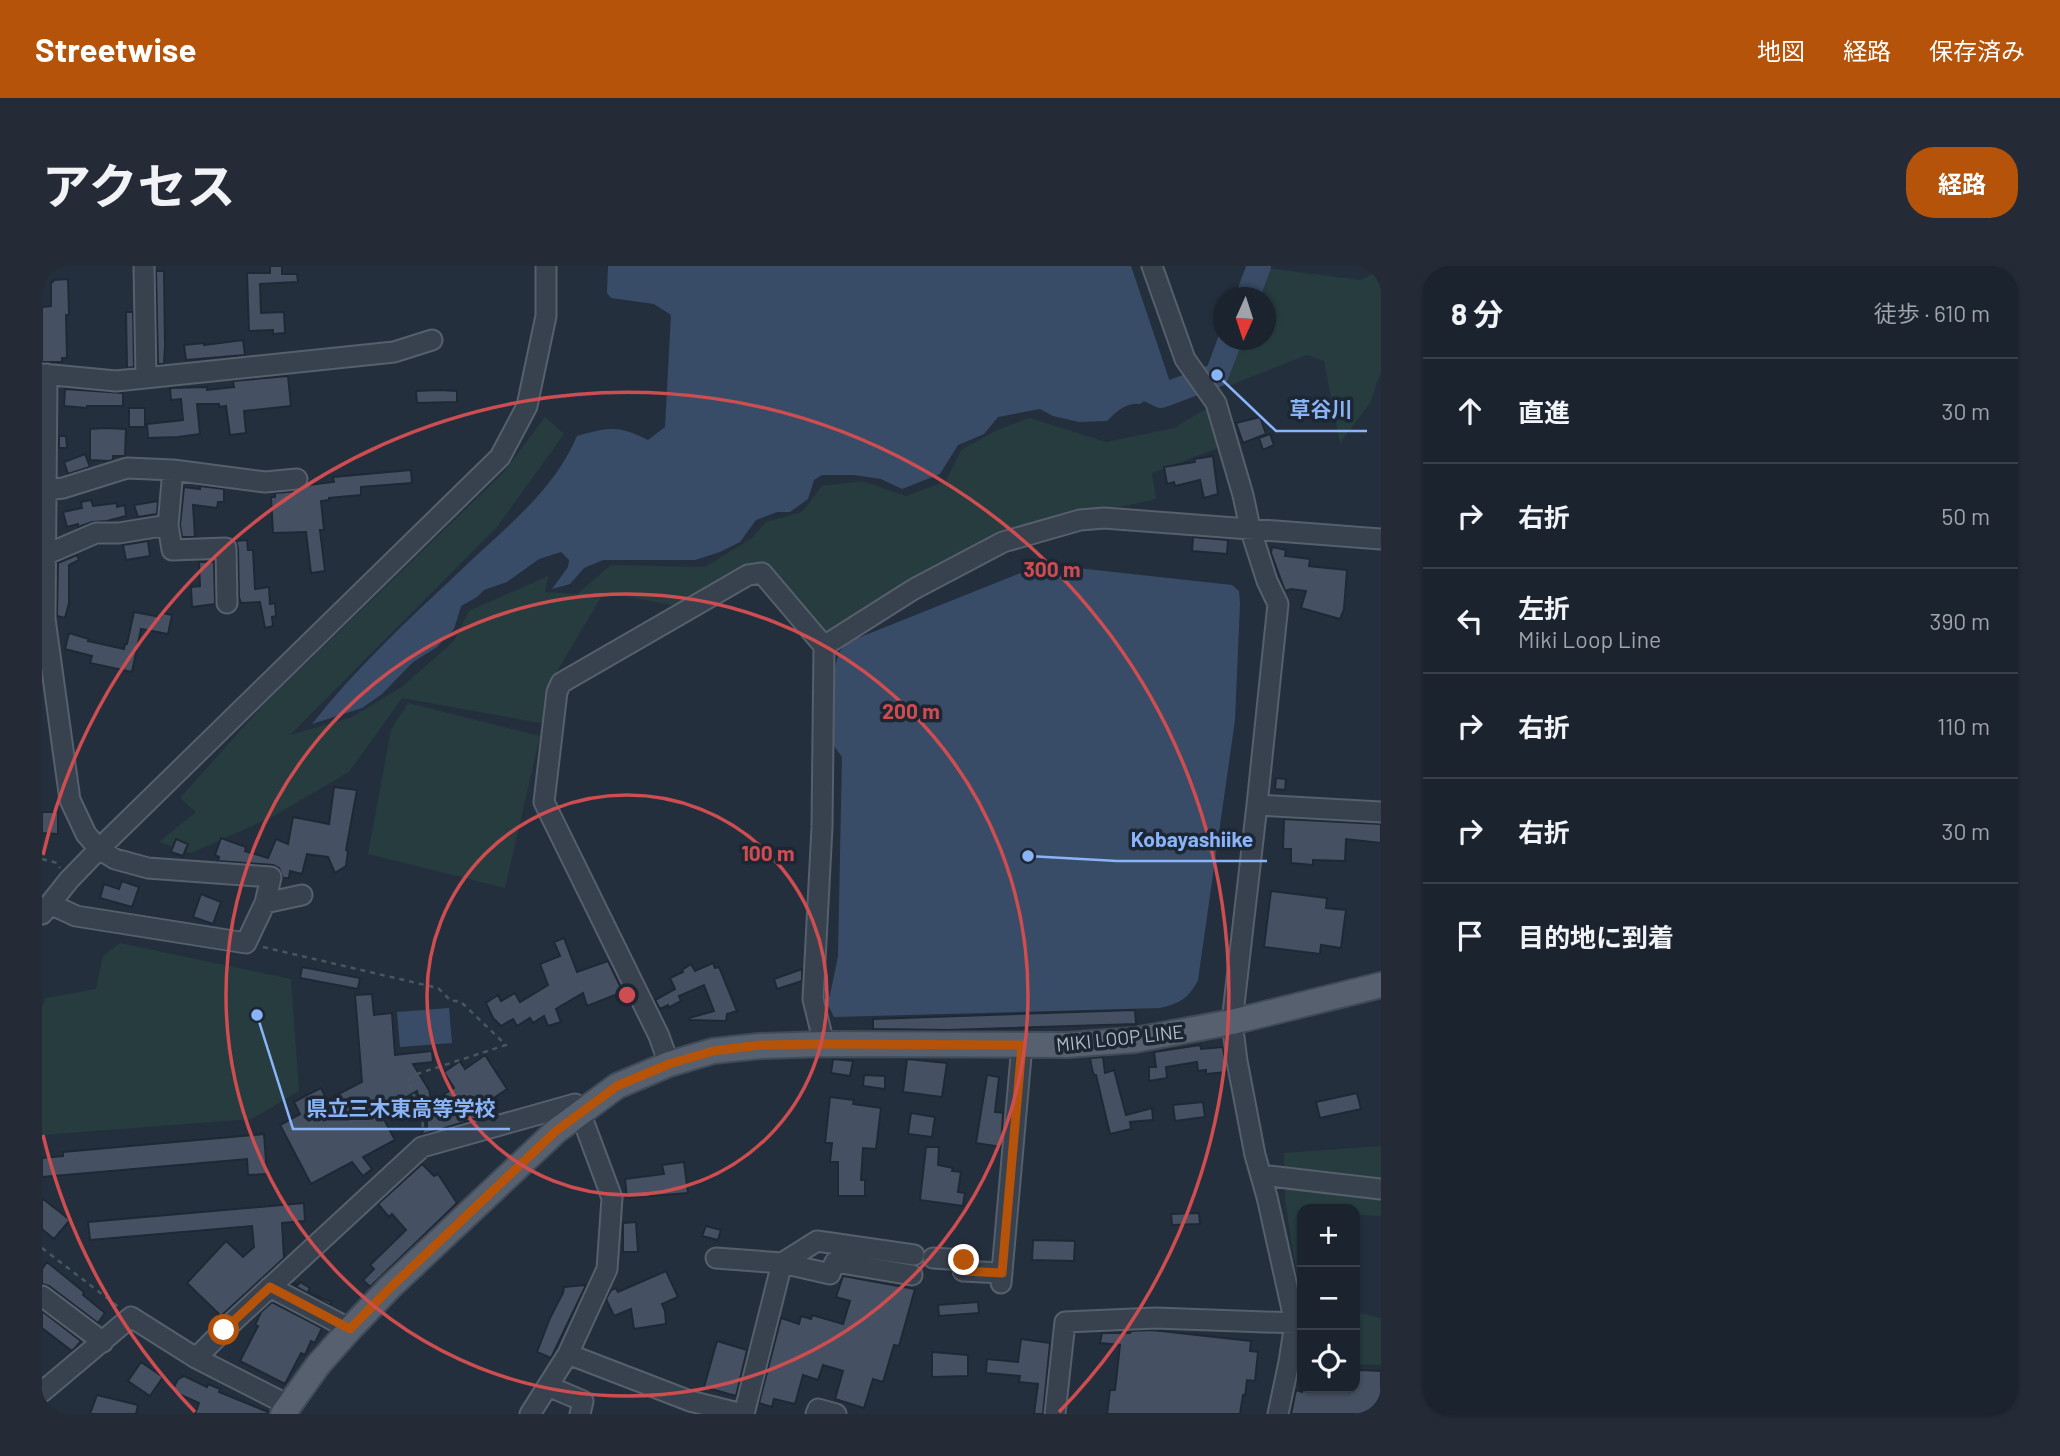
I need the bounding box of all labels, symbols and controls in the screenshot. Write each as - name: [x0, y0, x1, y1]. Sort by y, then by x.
- text: Streetwise: [35, 29, 196, 69]
- text: 地図: [1757, 36, 1805, 65]
- text: 経路: [1843, 36, 1891, 65]
- text: 保存済み: [1929, 36, 2025, 65]
- button: 経路: [1906, 147, 2018, 218]
- text: アクセス: [42, 155, 236, 214]
- north arrow: [1213, 287, 1276, 350]
- text: 8 分: [1451, 295, 1503, 331]
- text: 徒歩 · 610 m: [1874, 299, 1990, 327]
- callout: 草谷川: [1276, 389, 1367, 431]
- icon: ahead: [1451, 392, 1489, 430]
- text: 草谷川: [1290, 396, 1353, 421]
- text: 直進: [1518, 396, 1570, 427]
- text: 30 m: [1942, 397, 1990, 425]
- icon: right: [1451, 497, 1489, 535]
- text: 右折: [1518, 501, 1570, 532]
- text: 50 m: [1942, 502, 1990, 530]
- text: 300 m: [1023, 556, 1081, 581]
- text: 左折: [1518, 592, 1570, 623]
- icon: left: [1451, 602, 1489, 640]
- text: 390 m: [1930, 607, 1990, 635]
- text: Miki Loop Line: [1518, 625, 1661, 653]
- text: 200 m: [882, 698, 940, 723]
- icon: right: [1451, 707, 1489, 745]
- text: 右折: [1518, 711, 1570, 742]
- text: 110 m: [1937, 712, 1990, 740]
- icon: right: [1451, 812, 1489, 850]
- text: 右折: [1518, 816, 1570, 847]
- text: 30 m: [1942, 817, 1990, 845]
- callout: Kobayashiike: [1117, 819, 1267, 861]
- text: Kobayashiike: [1131, 826, 1253, 851]
- text: 100 m: [741, 840, 795, 865]
- icon: arrive: [1451, 917, 1489, 955]
- text: 目的地に到着: [1518, 921, 1674, 952]
- centre of rings: [615, 983, 639, 1007]
- street label: MIKI LOOP LINE: [1055, 1019, 1185, 1056]
- callout: 県立三木東高等学校: [293, 1087, 510, 1129]
- text: 県立三木東高等学校: [307, 1095, 496, 1120]
- map controls: [1297, 1204, 1360, 1393]
- button: +: [1297, 1204, 1360, 1267]
- route end: [948, 1244, 979, 1275]
- button: −: [1297, 1267, 1360, 1330]
- route start: [208, 1314, 239, 1345]
- button: locate: [1297, 1330, 1360, 1393]

